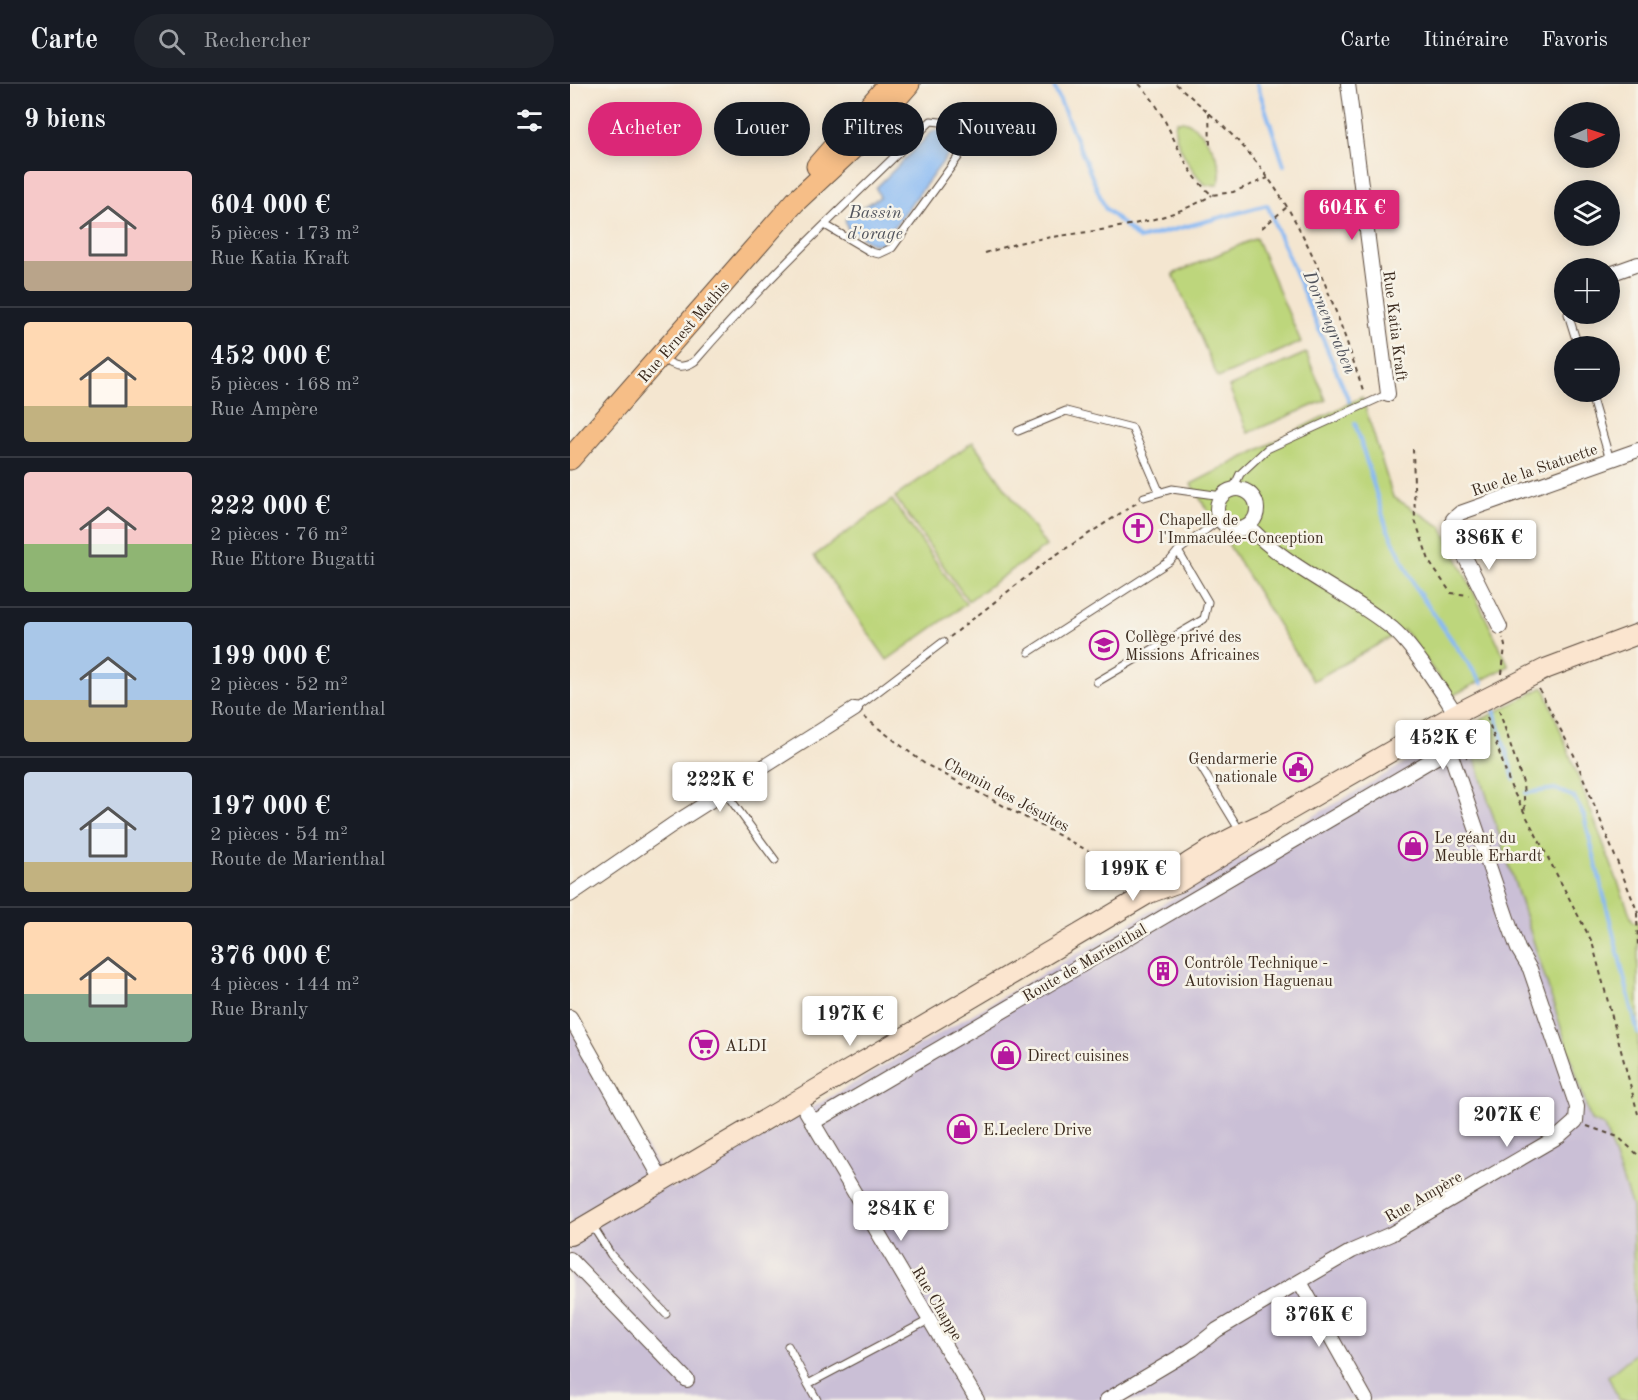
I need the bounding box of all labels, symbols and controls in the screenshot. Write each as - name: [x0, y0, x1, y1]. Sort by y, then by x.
- search box: [134, 14, 554, 68]
- icon: search: [155, 25, 188, 58]
- text: Carte: [30, 27, 98, 55]
- text: Rechercher: [203, 30, 311, 52]
- text: Carte: [1340, 30, 1390, 51]
- text: Itinéraire: [1423, 30, 1509, 51]
- text: Favoris: [1542, 30, 1608, 51]
- chip: Acheter: [588, 102, 702, 156]
- chip: Louer: [714, 102, 810, 156]
- chip: Filtres: [822, 102, 924, 156]
- chip: Nouveau: [936, 102, 1057, 156]
- north arrow: [1554, 102, 1620, 168]
- map controls: [1554, 102, 1620, 402]
- icon: filters: [513, 104, 546, 137]
- text: 9 biens: [24, 107, 106, 133]
- button: layers: [1554, 180, 1620, 246]
- pin: 604K €: [1303, 190, 1401, 241]
- text: 604 000 €: [210, 193, 330, 219]
- icon: home: [72, 195, 144, 267]
- text: 604K €: [1318, 199, 1386, 219]
- water label: Bassin d'orage: [847, 204, 903, 243]
- text: 5 pièces · 173 m²: [210, 224, 359, 244]
- text: Rue Katia Kraft: [210, 249, 349, 269]
- button: +: [1554, 258, 1620, 324]
- water label: Dornengraben: [1299, 267, 1359, 376]
- street label: Rue Katia Kraft: [1379, 270, 1409, 383]
- street label: Rue Ernest Mathis: [636, 278, 733, 386]
- button: −: [1554, 336, 1620, 402]
- text: 452 000 €: [210, 344, 330, 370]
- icon: home: [72, 346, 144, 418]
- text: 5 pièces · 168 m²: [210, 375, 359, 395]
- text: Rue Ampère: [210, 400, 318, 420]
- street label: Rue de la Statuette: [1470, 442, 1600, 500]
- text: 222 000 €: [210, 494, 330, 520]
- icon: home: [72, 496, 144, 568]
- church icon: Chapelle de l'Immaculée-Conception: [1122, 512, 1154, 544]
- place label: Chapelle de l'Immaculée-Conception: [1159, 513, 1324, 547]
- pin: 386K €: [1440, 520, 1538, 571]
- text: 2 pièces · 76 m²: [210, 525, 348, 545]
- text: 386K €: [1455, 529, 1523, 549]
- text: Rue Ettore Bugatti: [210, 550, 375, 570]
- school or university icon: Collège privé des Missions Africaines: [1088, 629, 1120, 661]
- place label: Collège privé des Missions Africaines: [1125, 630, 1260, 664]
- text: 199 000 €: [210, 644, 330, 670]
- icon: home: [72, 646, 144, 718]
- text: 2 pièces · 52 m²: [210, 675, 348, 695]
- text: Route de Marienthal: [210, 700, 385, 720]
- pin: 452K €: [1394, 720, 1492, 771]
- text: 452K €: [1409, 729, 1477, 749]
- public building icon: Gendarmerie nationale: [1282, 751, 1314, 783]
- place label: Gendarmerie nationale: [1188, 752, 1277, 786]
- street label: Chemin des Jésuites: [941, 756, 1072, 836]
- pin: 222K €: [671, 762, 769, 813]
- text: 222K €: [686, 771, 754, 791]
- text: 197 000 €: [210, 794, 330, 820]
- icon: home: [72, 796, 144, 868]
- text: 2 pièces · 54 m²: [210, 825, 348, 845]
- shop icon: Le géant du Meuble Erhardt: [1397, 830, 1429, 862]
- place label: Le géant du Meuble Erhardt: [1434, 831, 1543, 865]
- text: Route de Marienthal: [210, 850, 385, 870]
- pin: 199K €: [1084, 851, 1182, 902]
- text: 199K €: [1099, 860, 1167, 880]
- street label: Route de Marienthal: [1020, 922, 1150, 1006]
- text: 376 000 €: [210, 944, 330, 970]
- icon: home: [72, 946, 144, 1018]
- building icon: Contrôle Technique - Autovision Haguenau: [1147, 955, 1179, 987]
- place label: Contrôle Technique - Autovision Haguenau: [1184, 956, 1333, 990]
- text: 4 pièces · 144 m²: [210, 975, 359, 995]
- pin: 197K €: [801, 996, 899, 1047]
- text: Rue Branly: [210, 1000, 308, 1020]
- text: 197K €: [816, 1005, 884, 1025]
- supermarket icon: ALDI: [688, 1029, 720, 1061]
- place label: ALDI: [725, 1039, 767, 1055]
- shop icon: Direct cuisines: [990, 1039, 1022, 1071]
- place label: Direct cuisines: [1027, 1049, 1129, 1065]
- pin: 207K €: [1458, 1097, 1556, 1148]
- text: 207K €: [1473, 1106, 1541, 1126]
- shop icon: E.Leclerc Drive: [946, 1113, 978, 1145]
- place label: E.Leclerc Drive: [983, 1123, 1092, 1139]
- street label: Rue Ampère: [1383, 1169, 1465, 1226]
- pin: 284K €: [852, 1191, 950, 1242]
- text: 284K €: [867, 1200, 935, 1220]
- street label: Rue Chappe: [908, 1264, 965, 1344]
- pin: 376K €: [1270, 1297, 1368, 1348]
- text: 376K €: [1285, 1306, 1353, 1326]

